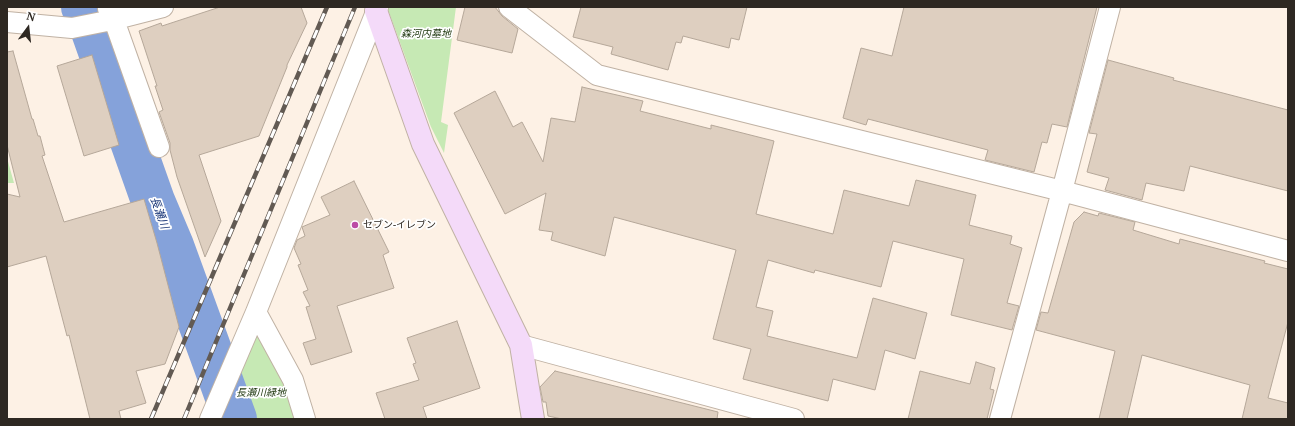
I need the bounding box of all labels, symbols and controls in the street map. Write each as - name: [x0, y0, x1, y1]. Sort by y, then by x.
- north arrow: [8, 8, 48, 48]
- text: N: [25, 8, 37, 24]
- park label: 森河内墓地: [401, 28, 451, 40]
- water label: 長瀬川: [147, 195, 171, 231]
- place label: セブン-イレブン: [363, 219, 436, 231]
- marker: セブン-イレブン: [350, 220, 360, 230]
- park label: 長瀬川緑地: [236, 387, 286, 399]

